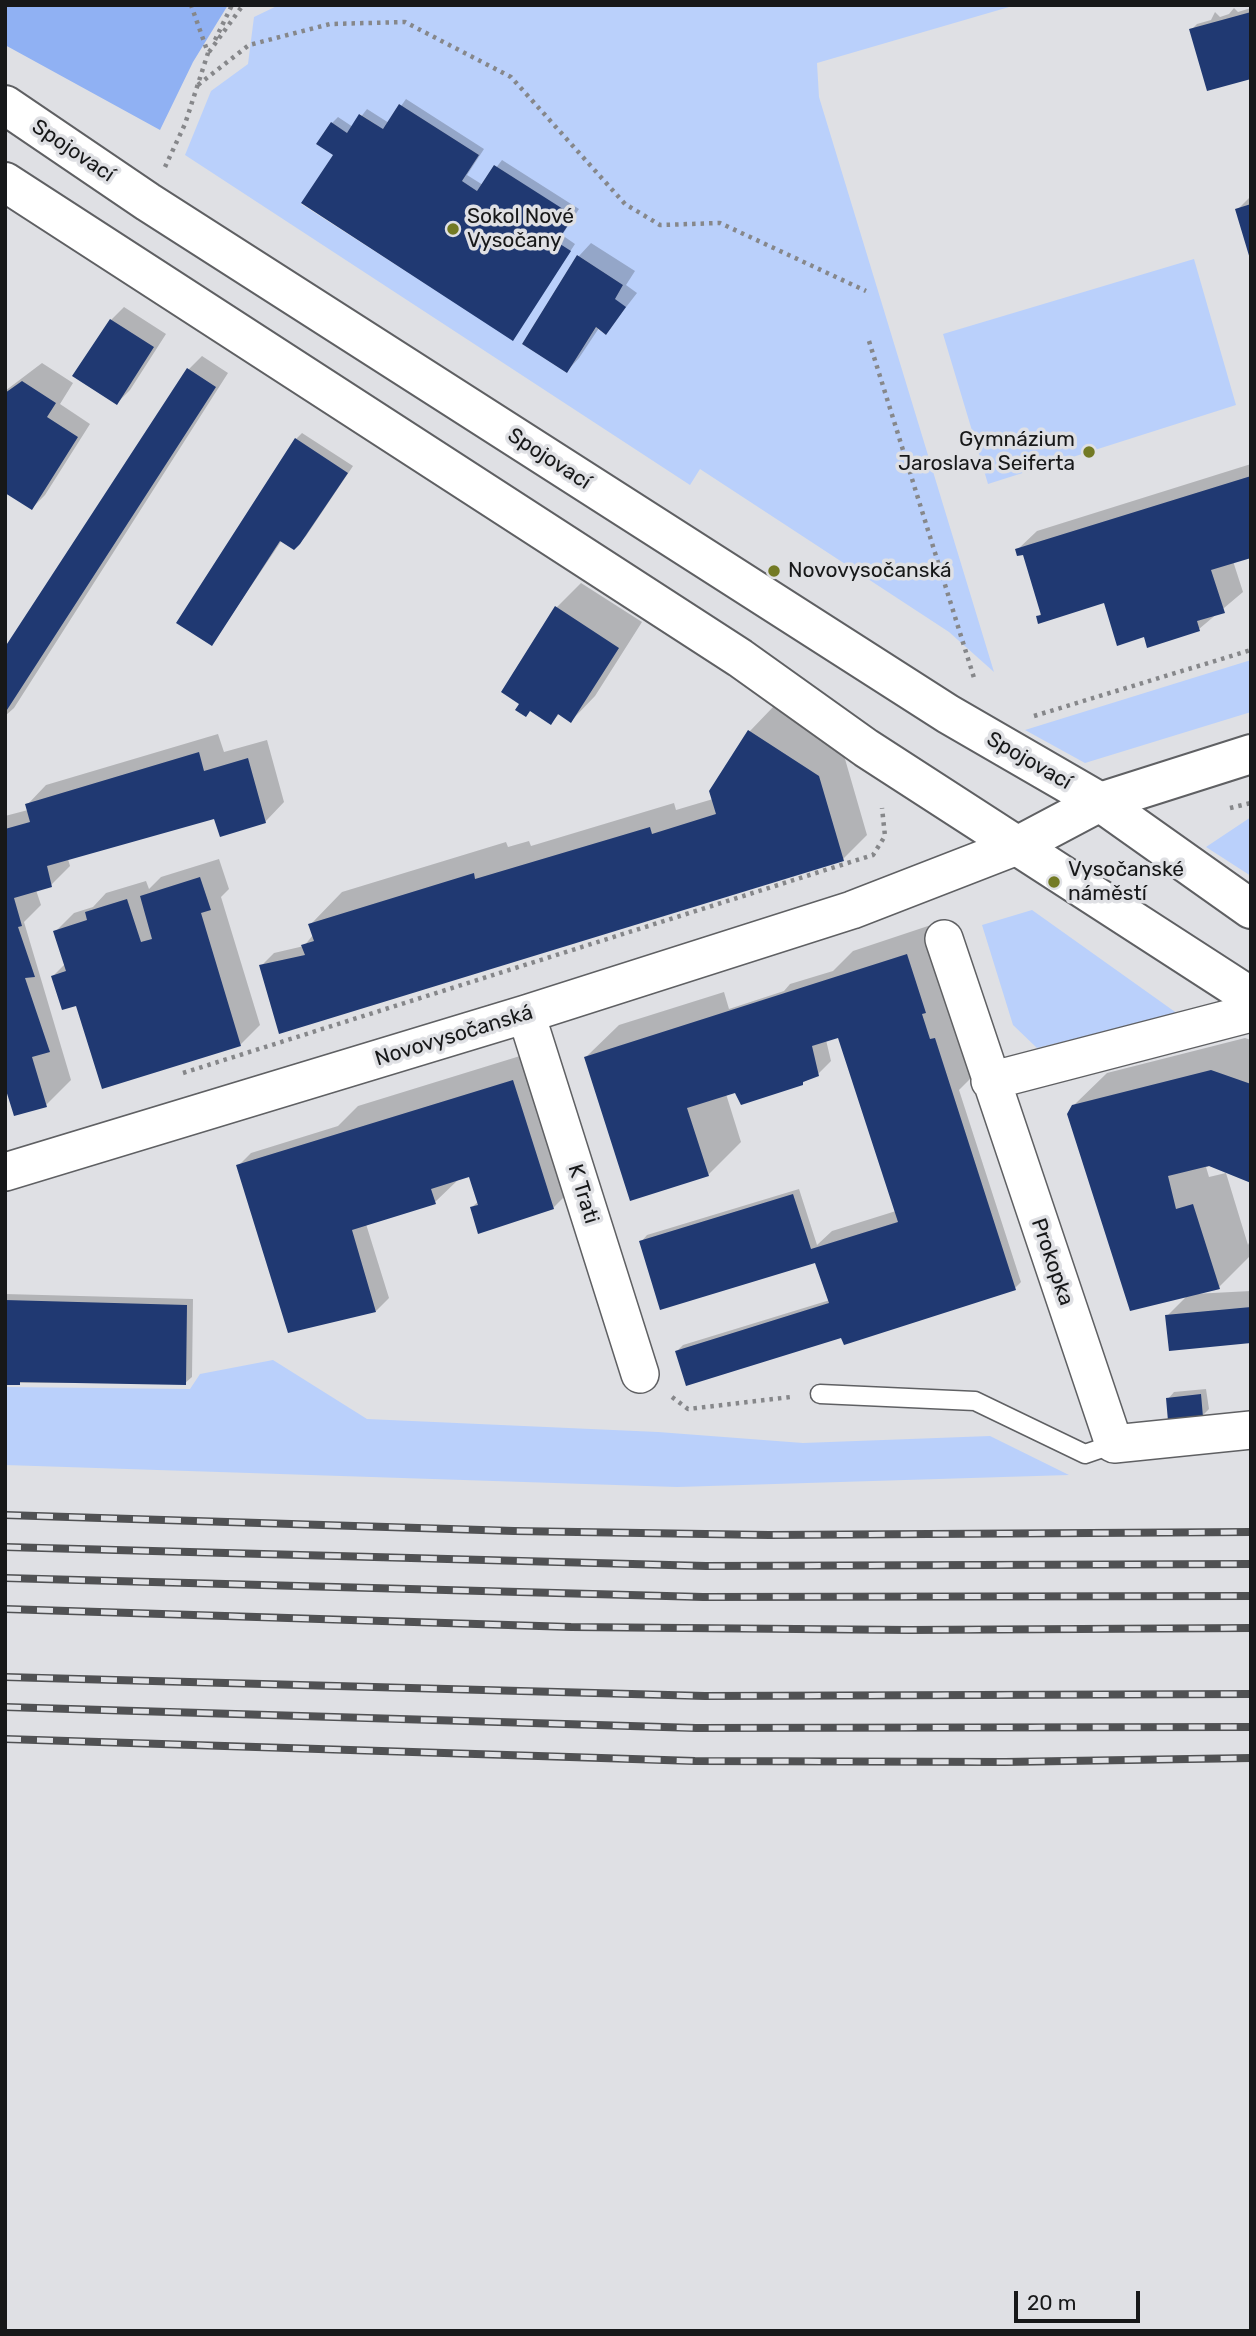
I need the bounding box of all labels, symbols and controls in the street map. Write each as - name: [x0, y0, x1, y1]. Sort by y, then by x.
- street label: Spojovací: [27, 114, 119, 188]
- place label: Sokol Nové Vysočany: [467, 204, 574, 254]
- marker: Sokol Nové Vysočany: [445, 221, 461, 237]
- street label: Spojovací: [503, 423, 595, 495]
- place label: Gymnázium Jaroslava Seiferta: [898, 427, 1075, 477]
- marker: Gymnázium Jaroslava Seiferta: [1081, 444, 1097, 460]
- place label: Novovysočanská: [788, 558, 952, 584]
- marker: Novovysočanská: [766, 563, 782, 579]
- street label: Spojovací: [982, 727, 1076, 795]
- place label: Vysočanské náměstí: [1068, 857, 1184, 907]
- marker: Vysočanské náměstí: [1046, 874, 1062, 890]
- street label: Novovysočanská: [372, 1000, 536, 1072]
- street label: K Trati: [562, 1161, 604, 1227]
- street label: Prokopka: [1025, 1215, 1079, 1309]
- scale bar: [1018, 2276, 1144, 2320]
- text: 20 m: [1027, 2290, 1076, 2315]

